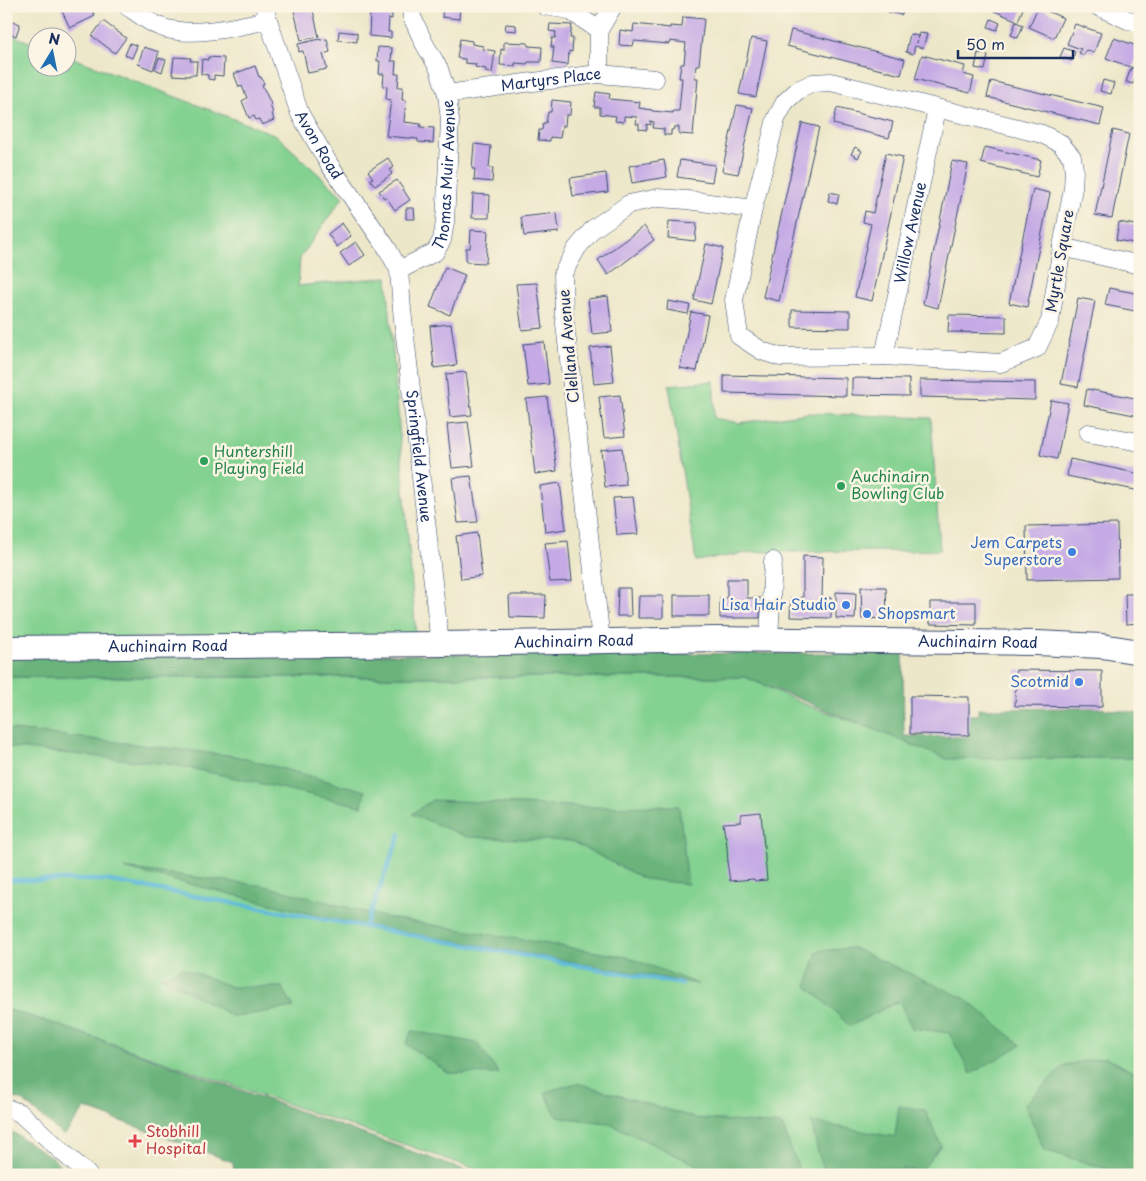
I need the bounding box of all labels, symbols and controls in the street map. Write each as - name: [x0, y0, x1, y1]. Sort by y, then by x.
- text: N: [47, 27, 62, 50]
- north arrow: [28, 28, 78, 78]
- scale bar: [958, 28, 1074, 60]
- text: 50 m: [966, 32, 1005, 55]
- street label: Martyrs Place: [499, 61, 602, 96]
- street label: Thomas Muir Avenue: [425, 99, 460, 254]
- street label: Avon Road: [290, 105, 349, 184]
- street label: Willow Avenue: [887, 179, 931, 286]
- street label: Myrtle Square: [1038, 208, 1079, 314]
- street label: Clelland Avenue: [551, 288, 584, 404]
- street label: Springfield Avenue: [401, 389, 439, 523]
- place label: Huntershill Playing Field: [214, 439, 304, 479]
- marker: Huntershill Playing Field: [198, 455, 210, 467]
- place label: Auchinairn Bowling Club: [851, 464, 944, 504]
- marker: Auchinairn Bowling Club: [835, 480, 847, 492]
- place label: Jem Carpets Superstore: [970, 530, 1062, 570]
- marker: Jem Carpets Superstore: [1066, 546, 1078, 558]
- place label: Lisa Hair Studio: [721, 592, 836, 615]
- marker: Lisa Hair Studio: [840, 599, 852, 611]
- place label: Shopsmart: [877, 601, 956, 624]
- marker: Shopsmart: [861, 608, 873, 620]
- street label: Auchinairn Road: [514, 628, 634, 653]
- street label: Auchinairn Road: [918, 629, 1038, 653]
- street label: Auchinairn Road: [108, 633, 228, 657]
- place label: Scotmid: [1010, 669, 1069, 692]
- marker: Scotmid: [1073, 676, 1085, 688]
- place label: Stobhill Hospital: [146, 1119, 206, 1159]
- marker: Stobhill Hospital: [128, 1134, 142, 1148]

